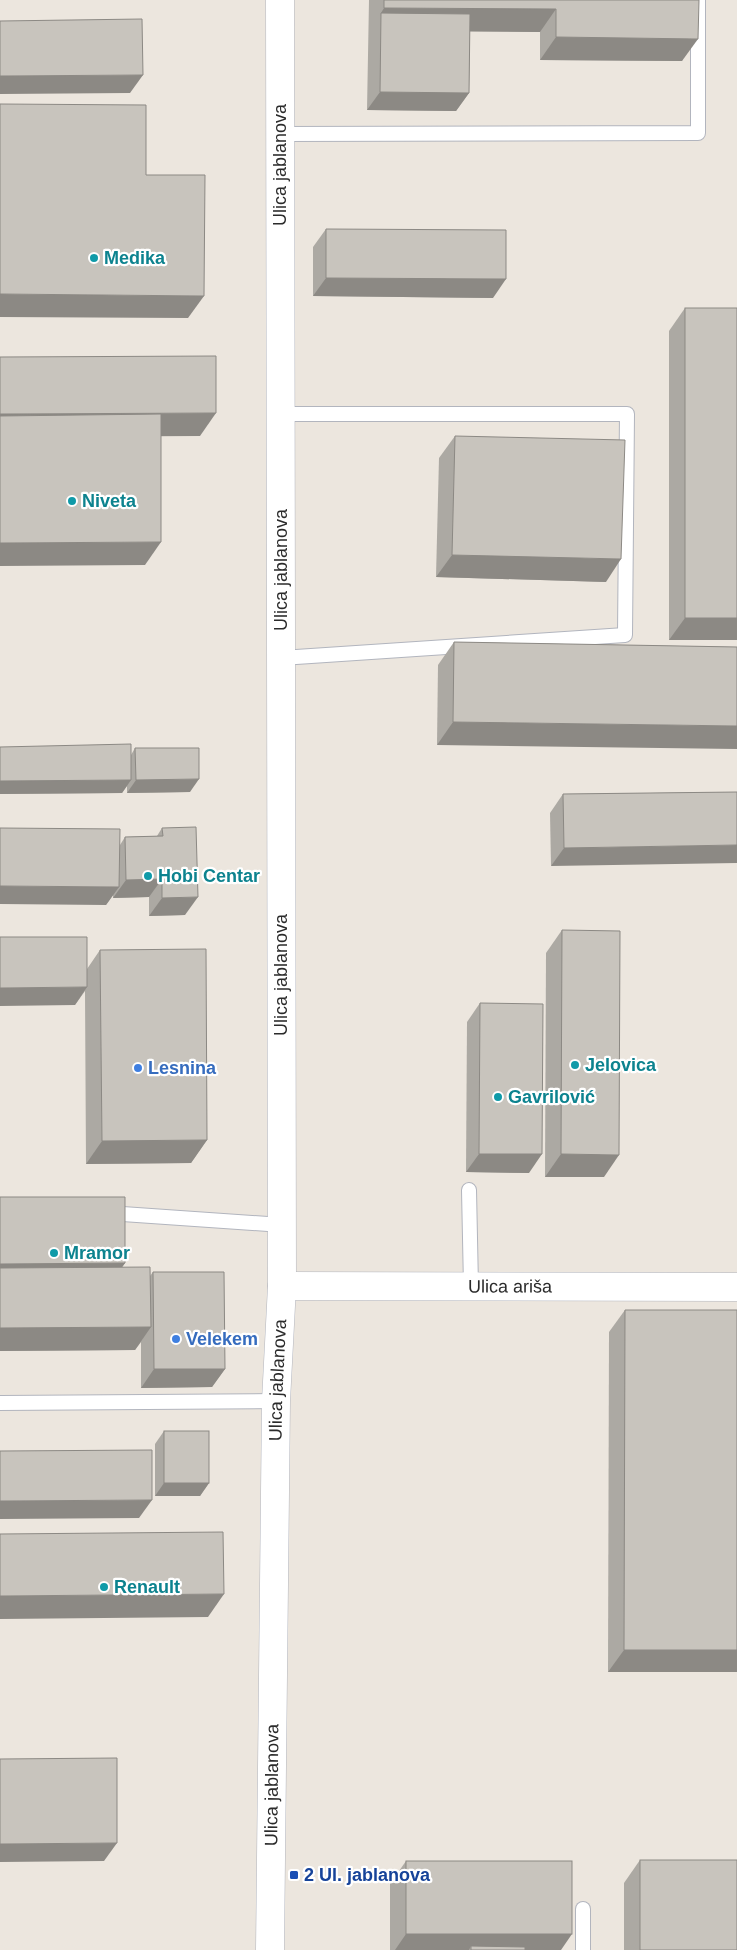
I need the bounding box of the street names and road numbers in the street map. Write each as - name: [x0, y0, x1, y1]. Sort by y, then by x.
- street label: Ulica jablanova: [270, 103, 290, 226]
- street label: Ulica jablanova: [271, 508, 291, 631]
- street label: Ulica jablanova: [271, 913, 291, 1036]
- street label: Ulica ariša: [468, 1276, 553, 1297]
- street label: Ulica jablanova: [266, 1318, 290, 1441]
- street label: Ulica jablanova: [261, 1723, 282, 1846]

